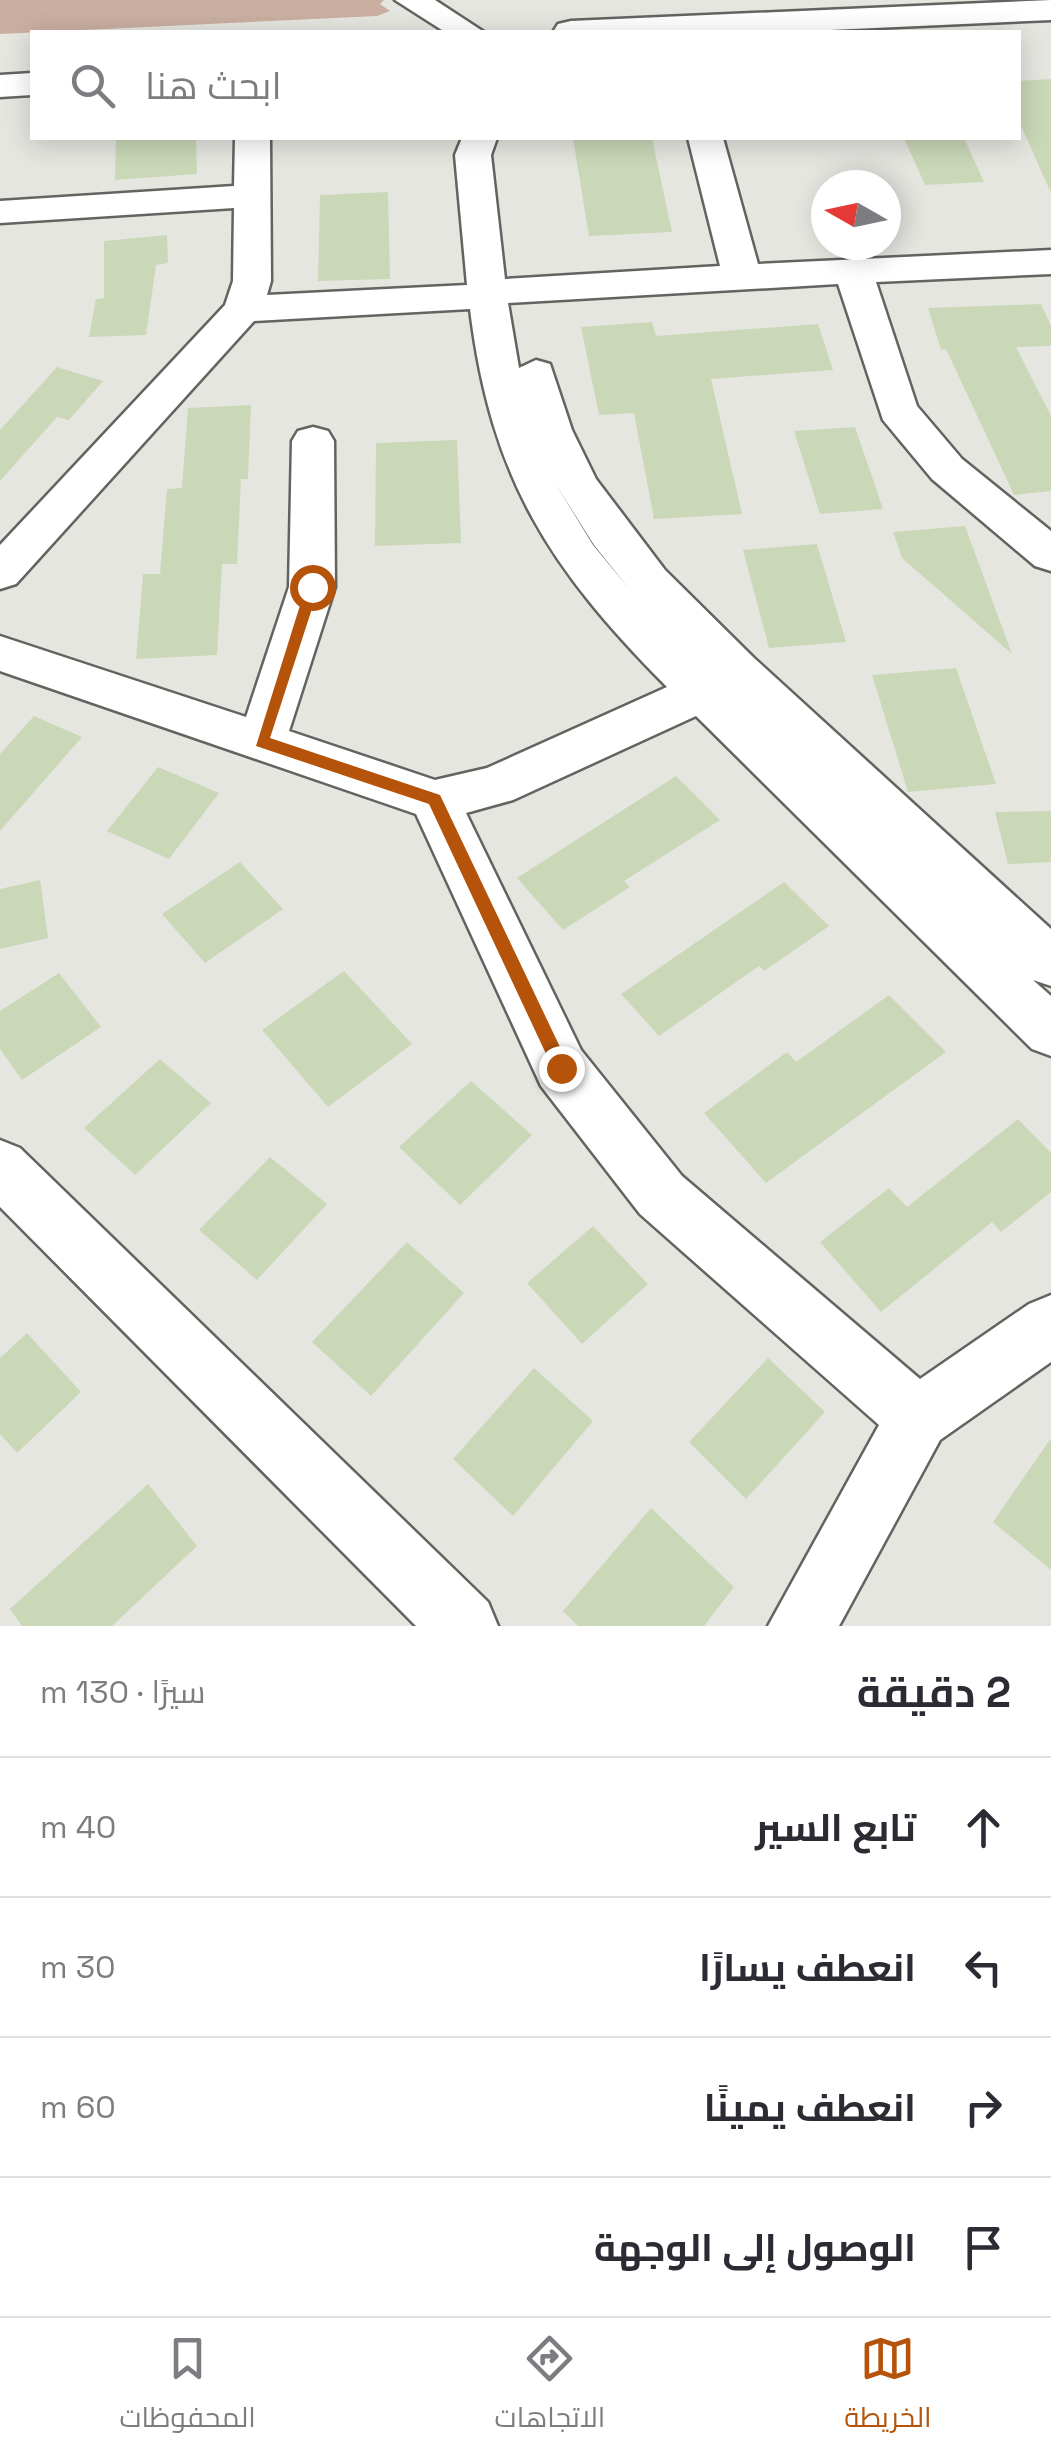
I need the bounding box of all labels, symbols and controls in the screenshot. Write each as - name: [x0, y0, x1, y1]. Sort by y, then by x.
- search box: [30, 30, 1021, 140]
- icon: search: [65, 58, 120, 113]
- text: ابحث هنا: [145, 62, 282, 110]
- north arrow: [811, 170, 901, 260]
- route start: [290, 565, 336, 611]
- route end: [539, 1046, 585, 1092]
- text: 2 دقيقة: [857, 1666, 1011, 1719]
- text: سيرًا · 130 m: [40, 1672, 206, 1712]
- icon: ahead: [956, 1800, 1011, 1855]
- text: تابع السير: [755, 1804, 916, 1852]
- text: 40 m: [40, 1807, 116, 1847]
- icon: left: [956, 1940, 1011, 1995]
- text: انعطف يسارًا: [699, 1944, 916, 1992]
- text: 30 m: [40, 1947, 116, 1987]
- icon: right: [956, 2080, 1011, 2135]
- text: انعطف يمينًا: [704, 2084, 916, 2132]
- text: 60 m: [40, 2087, 116, 2127]
- icon: arrive: [956, 2220, 1011, 2275]
- text: الوصول إلى الوجهة: [594, 2224, 916, 2272]
- tab: المحفوظات: [119, 2331, 256, 2443]
- tab: الاتجاهات: [495, 2331, 605, 2443]
- tab: الخريطة: [844, 2331, 932, 2443]

